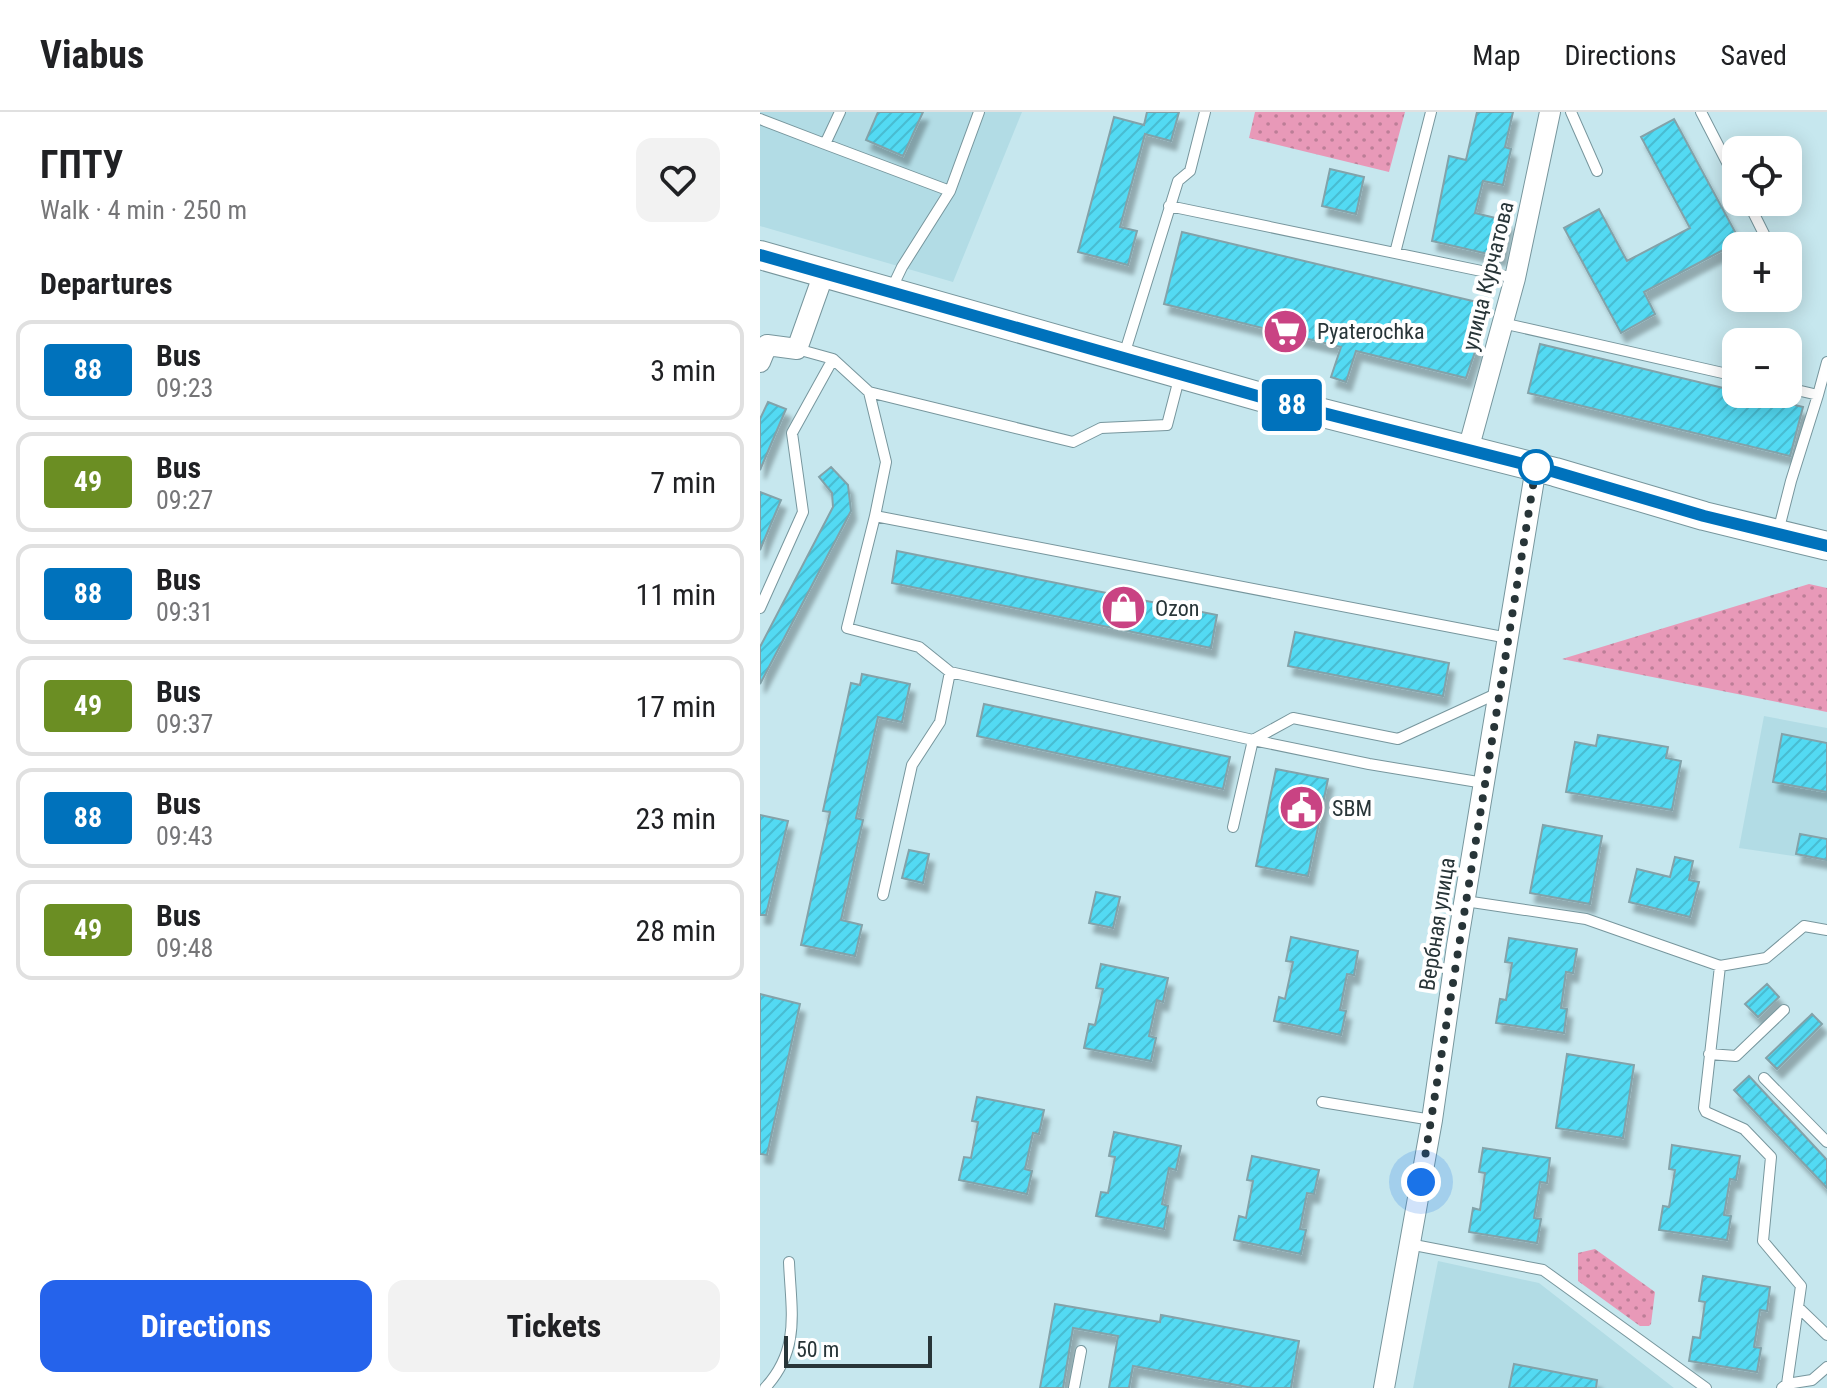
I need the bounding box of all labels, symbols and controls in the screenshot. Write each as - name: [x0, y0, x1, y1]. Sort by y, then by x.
- text: Viabus: [40, 33, 144, 77]
- text: Map: [1472, 39, 1521, 72]
- text: Directions: [1565, 39, 1676, 72]
- text: Saved: [1720, 39, 1787, 72]
- map controls: [1722, 136, 1802, 408]
- button: locate: [1722, 136, 1802, 216]
- button: heart: [636, 138, 720, 222]
- text: ГПТУ: [40, 143, 123, 187]
- text: Walk · 4 min · 250 m: [40, 195, 247, 225]
- street label: улица Курчатова: [1457, 199, 1519, 353]
- button: +: [1722, 232, 1802, 312]
- text: Departures: [40, 266, 173, 301]
- supermarket icon: Pyaterochka: [1262, 307, 1310, 355]
- place label: Pyaterochka: [1317, 319, 1425, 344]
- button: −: [1722, 328, 1802, 408]
- text: Bus: [156, 338, 201, 373]
- text: 88: [74, 353, 102, 386]
- text: 3 min: [650, 353, 716, 388]
- text: 09:23: [156, 373, 213, 403]
- line badge: 88: [1256, 379, 1328, 431]
- text: 88: [1278, 388, 1306, 421]
- text: Bus: [156, 450, 201, 485]
- unlabelled marker: [1519, 450, 1553, 484]
- text: 49: [74, 465, 102, 498]
- text: 7 min: [650, 465, 716, 500]
- text: 09:27: [156, 485, 213, 515]
- text: Bus: [156, 562, 201, 597]
- text: 88: [74, 577, 102, 610]
- text: 11 min: [635, 577, 716, 612]
- shop icon: Ozon: [1100, 584, 1148, 632]
- place label: Ozon: [1155, 596, 1199, 621]
- text: 09:31: [156, 597, 213, 627]
- text: Bus: [156, 674, 201, 709]
- text: 49: [74, 689, 102, 722]
- text: 17 min: [635, 689, 716, 724]
- text: 09:37: [156, 709, 213, 739]
- public building icon: SBM: [1277, 784, 1325, 832]
- text: Bus: [156, 786, 201, 821]
- place label: SBM: [1332, 796, 1372, 821]
- text: 88: [74, 801, 102, 834]
- text: 23 min: [635, 801, 716, 836]
- text: 09:43: [156, 821, 213, 851]
- street label: Вербная улица: [1414, 856, 1460, 992]
- text: Bus: [156, 898, 201, 933]
- text: 49: [74, 913, 102, 946]
- text: 28 min: [635, 913, 716, 948]
- text: 09:48: [156, 933, 213, 963]
- your location: [1401, 1162, 1441, 1202]
- button: Directions: [40, 1280, 372, 1372]
- button: Tickets: [388, 1280, 720, 1372]
- scale bar: [784, 1332, 932, 1368]
- text: 50 m: [796, 1337, 839, 1362]

